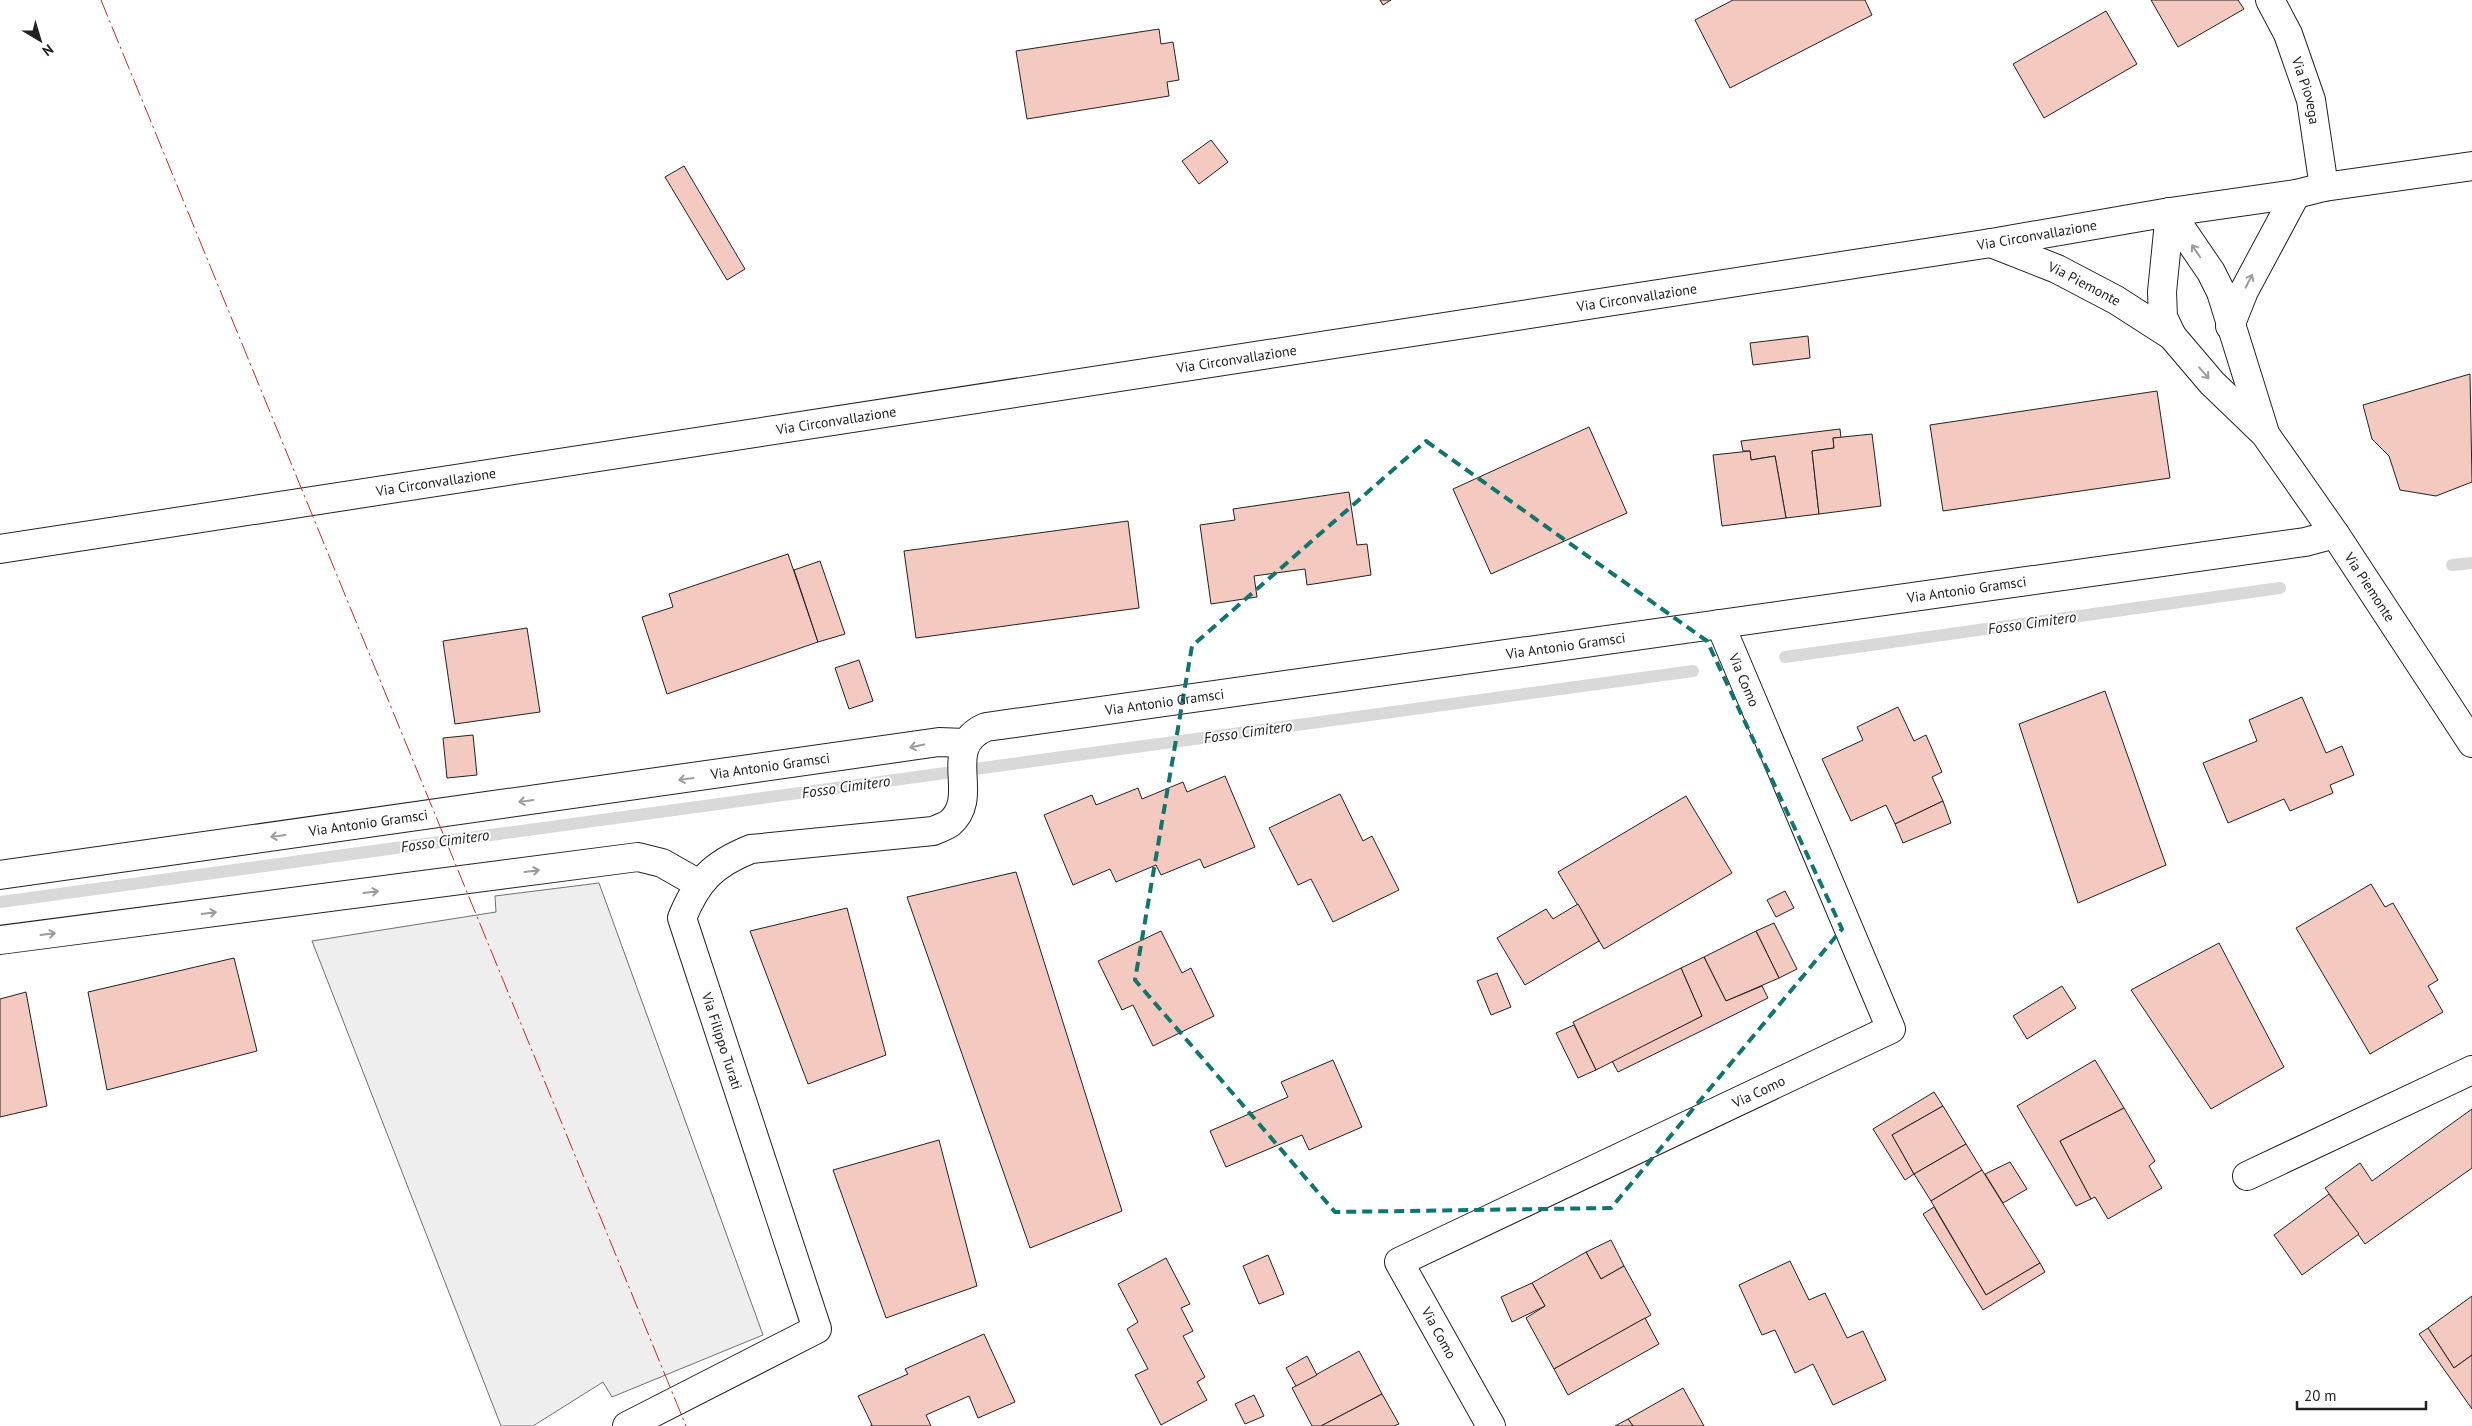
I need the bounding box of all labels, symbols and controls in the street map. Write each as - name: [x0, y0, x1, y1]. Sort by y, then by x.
- north arrow: [15, 15, 65, 65]
- text: N: [39, 40, 57, 60]
- street label: Via Piovega: [2287, 54, 2324, 125]
- street label: Via Circonvallazione: [1975, 216, 2098, 254]
- one-way arrow: [2190, 244, 2201, 258]
- street label: Via Piemonte: [2045, 257, 2124, 310]
- one-way arrow: [2245, 274, 2254, 289]
- street label: Via Circonvallazione: [1574, 279, 1698, 316]
- street label: Via Circonvallazione: [1174, 341, 1298, 377]
- one-way arrow: [2198, 367, 2209, 380]
- street label: Via Circonvallazione: [774, 402, 898, 439]
- street label: Via Circonvallazione: [374, 464, 497, 500]
- street label: Via Piemonte: [2340, 548, 2399, 625]
- street label: Via Antonio Gramsci: [1905, 572, 2028, 607]
- water label: Fosso Cimitero: [1986, 607, 2077, 638]
- street label: Via Antonio Gramsci: [1504, 628, 1626, 663]
- street label: Via Como: [1724, 650, 1763, 709]
- street label: Via Antonio Gramsci: [1103, 685, 1225, 719]
- water label: Fosso Cimitero: [1202, 716, 1293, 747]
- one-way arrow: [909, 742, 925, 751]
- street label: Via Antonio Gramsci: [708, 749, 831, 783]
- water label: Fosso Cimitero: [800, 771, 891, 802]
- one-way arrow: [679, 774, 695, 784]
- one-way arrow: [518, 796, 534, 806]
- street label: Via Antonio Gramsci: [307, 805, 429, 840]
- water label: Fosso Cimitero: [399, 825, 490, 856]
- one-way arrow: [270, 831, 286, 841]
- one-way arrow: [523, 866, 539, 876]
- one-way arrow: [362, 887, 378, 897]
- one-way arrow: [201, 908, 217, 918]
- one-way arrow: [40, 929, 56, 939]
- street label: Via Filippo Turati: [697, 989, 746, 1092]
- street label: Via Como: [1728, 1071, 1788, 1112]
- street label: Via Como: [1417, 1303, 1461, 1362]
- scale bar: [2297, 1378, 2426, 1410]
- text: 20 m: [2304, 1386, 2337, 1405]

